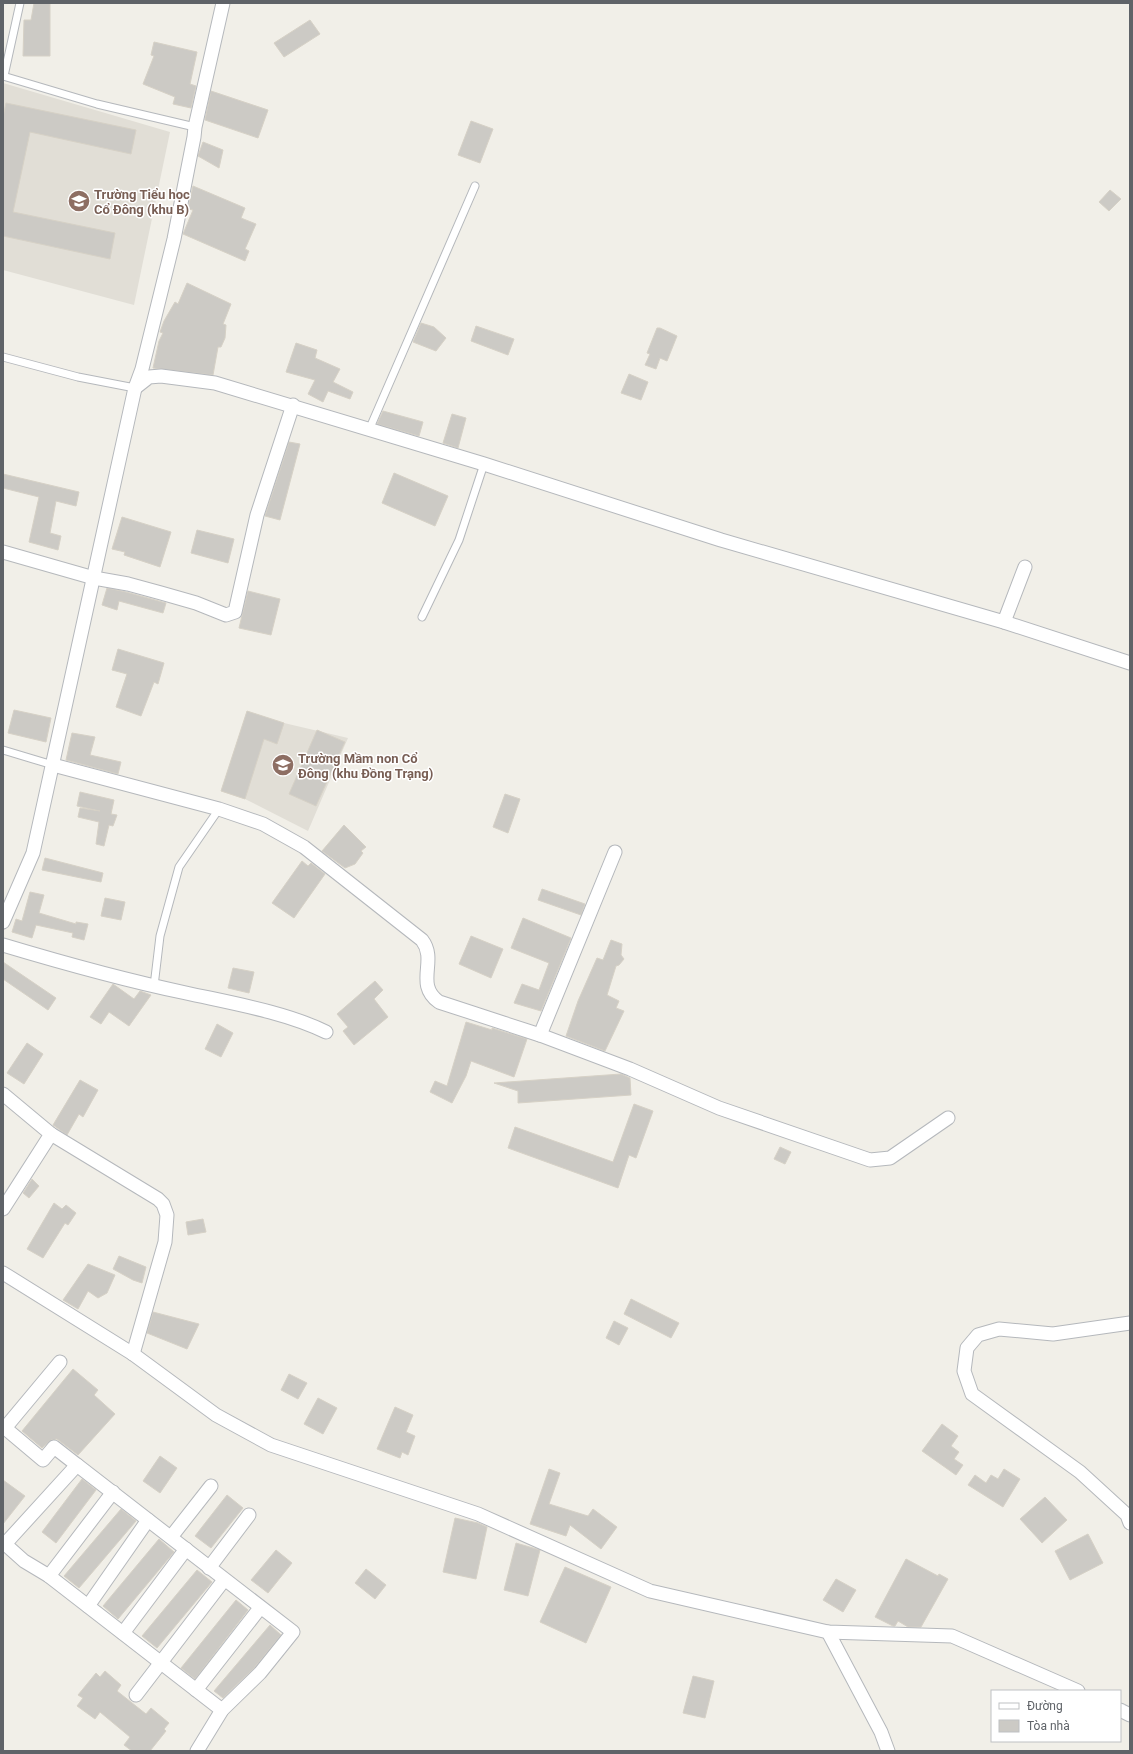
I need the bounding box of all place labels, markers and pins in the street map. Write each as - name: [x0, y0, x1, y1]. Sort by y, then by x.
- place label: Trường Tiểu học Cổ Đông (khu B): [94, 187, 190, 217]
- school or university icon: Trường Tiểu học Cổ Đông (khu B): [66, 188, 92, 214]
- place label: Trường Mầm non Cổ Đông (khu Đồng Trạng): [298, 751, 433, 781]
- school or university icon: Trường Mầm non Cổ Đông (khu Đồng Trạng): [270, 752, 296, 778]

